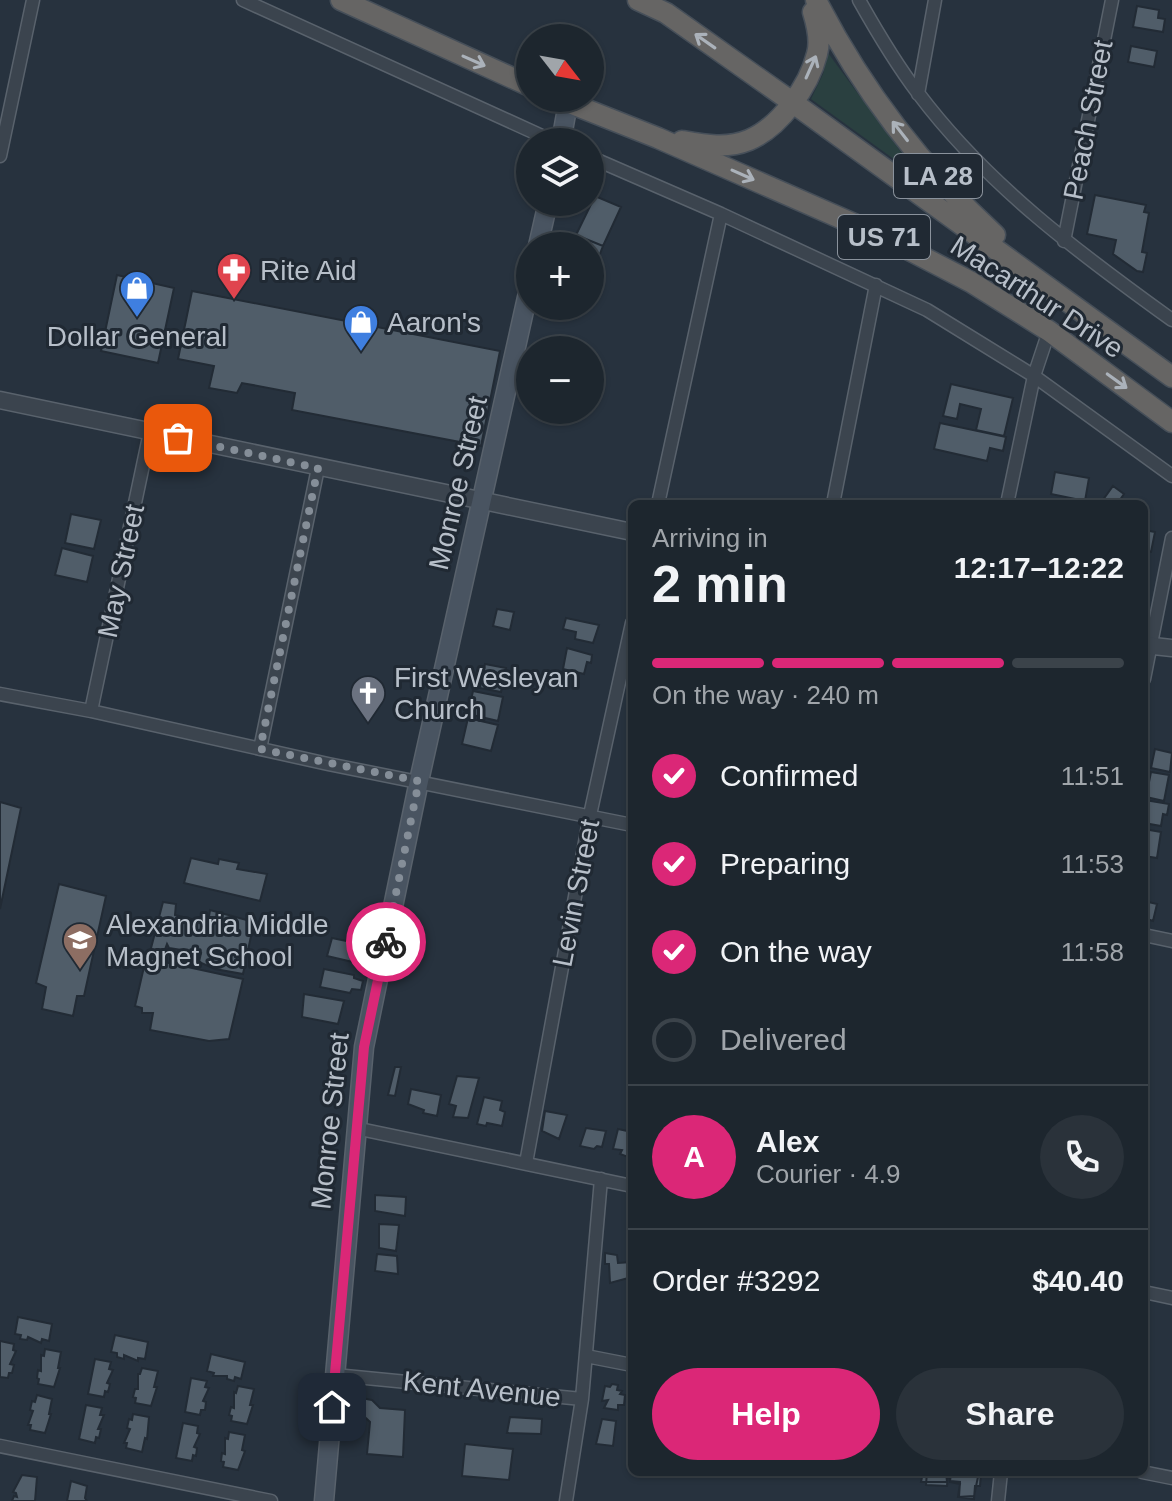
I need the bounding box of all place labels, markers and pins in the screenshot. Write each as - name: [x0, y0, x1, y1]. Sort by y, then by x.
- pharmacy icon: Rite Aid: [215, 251, 253, 301]
- place label: Rite Aid: [260, 255, 357, 286]
- shop icon: Dollar General: [118, 269, 156, 319]
- shop icon: Aaron's: [342, 303, 380, 353]
- place label: Aaron's: [387, 307, 481, 338]
- place label: Dollar General: [47, 321, 227, 352]
- pin: [144, 404, 212, 472]
- place label: First Wesleyan Church: [394, 662, 579, 725]
- church icon: First Wesleyan Church: [349, 674, 387, 724]
- place label: Alexandria Middle Magnet School: [106, 909, 329, 972]
- school or university icon: Alexandria Middle Magnet School: [61, 921, 99, 971]
- pin: [298, 1373, 366, 1441]

